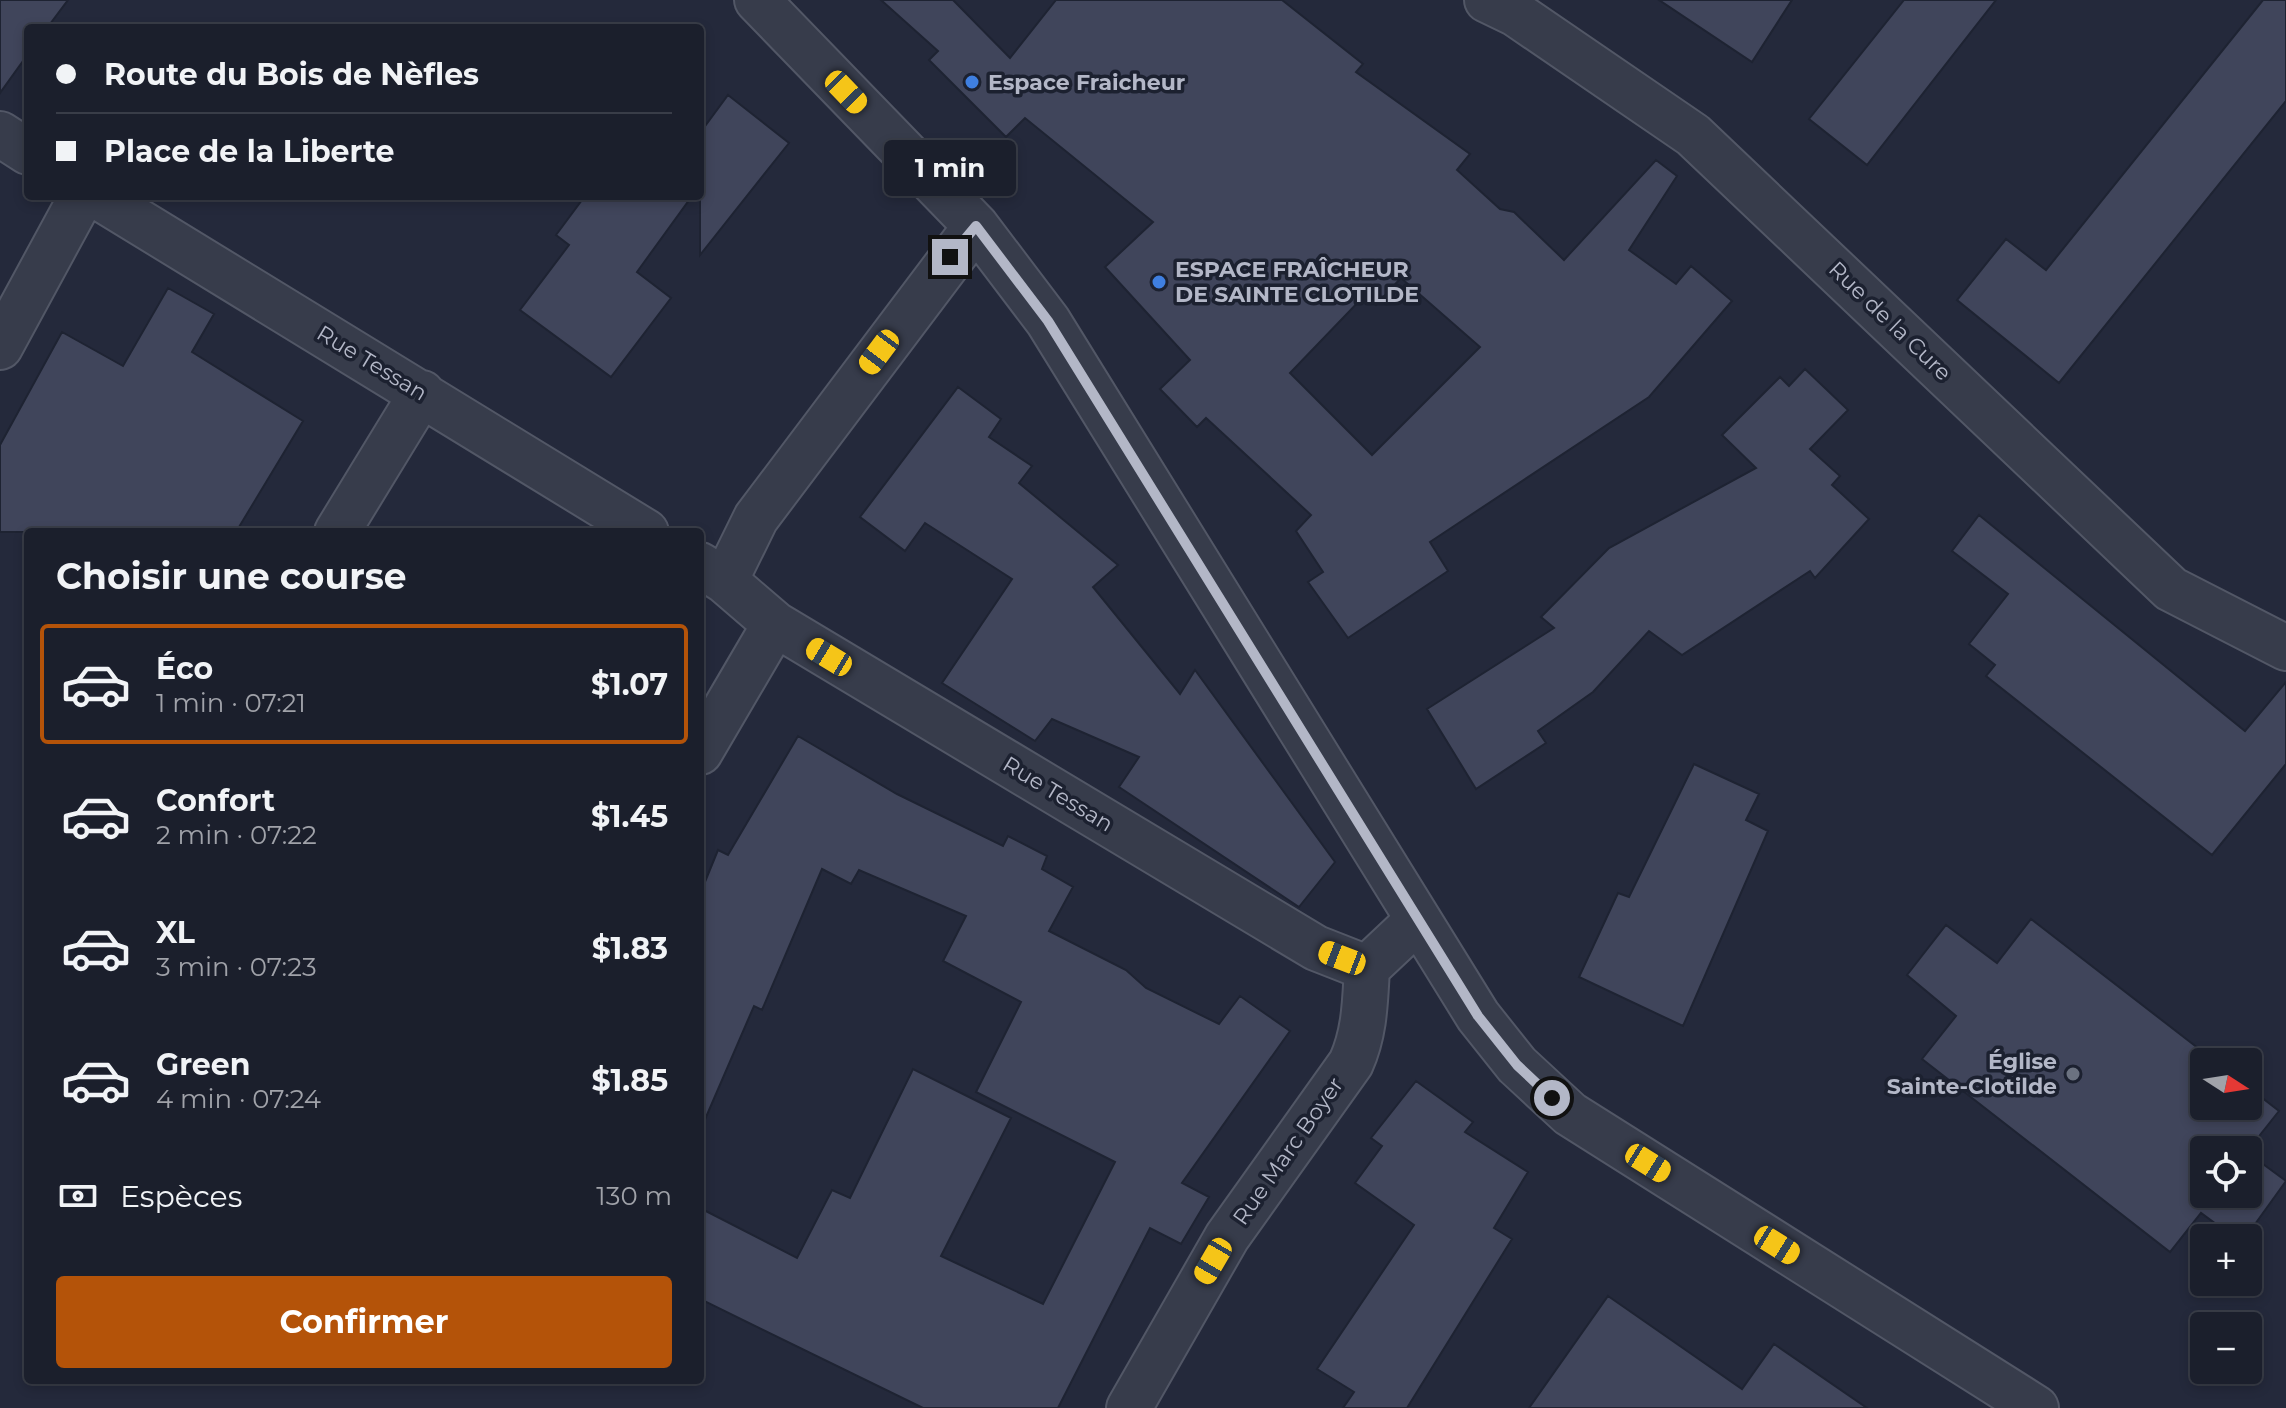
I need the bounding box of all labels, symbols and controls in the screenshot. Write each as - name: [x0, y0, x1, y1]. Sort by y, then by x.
- text: Route du Bois de Nèfles: [104, 56, 479, 93]
- car: [821, 66, 871, 118]
- place label: Espace Fraicheur: [988, 69, 1185, 96]
- marker: Espace Fraicheur: [963, 73, 981, 91]
- text: Place de la Liberte: [104, 133, 394, 170]
- callout: 1 min: [884, 141, 1016, 197]
- text: 1 min: [915, 152, 985, 184]
- route end: [932, 239, 968, 275]
- place label: ESPACE FRAÎCHEUR DE SAINTE CLOTILDE: [1175, 256, 1419, 308]
- street label: Rue de la Cure: [1823, 256, 1957, 386]
- marker: ESPACE FRAÎCHEUR DE SAINTE CLOTILDE: [1150, 273, 1168, 291]
- street label: Rue Tessan: [312, 320, 432, 406]
- car: [855, 326, 903, 378]
- text: Choisir une course: [56, 554, 407, 598]
- car: [802, 634, 856, 680]
- icon: car: [60, 648, 132, 720]
- text: Éco: [156, 650, 213, 687]
- text: $1.07: [591, 666, 668, 703]
- text: 1 min · 07:21: [156, 687, 306, 719]
- street label: Rue Tessan: [998, 751, 1118, 837]
- icon: car: [60, 780, 132, 852]
- text: Confort: [156, 782, 275, 819]
- text: $1.45: [591, 798, 668, 835]
- text: 2 min · 07:22: [156, 819, 317, 851]
- icon: car: [60, 912, 132, 984]
- text: XL: [156, 914, 195, 951]
- text: $1.83: [592, 930, 668, 967]
- car: [1315, 938, 1369, 978]
- text: 3 min · 07:23: [156, 951, 317, 983]
- icon: car: [60, 1044, 132, 1116]
- text: Green: [156, 1046, 250, 1083]
- place label: Église Sainte-Clotilde: [1887, 1048, 2057, 1100]
- north arrow: [2190, 1048, 2262, 1120]
- map controls: [2190, 1048, 2262, 1384]
- text: $1.85: [592, 1062, 668, 1099]
- marker: Église Sainte-Clotilde: [2064, 1065, 2082, 1083]
- street label: Rue Marc Boyer: [1227, 1072, 1349, 1230]
- route start: [1534, 1080, 1570, 1116]
- text: 4 min · 07:24: [156, 1083, 321, 1115]
- button: locate: [2190, 1136, 2262, 1208]
- car: [1621, 1140, 1675, 1186]
- icon: cash: [56, 1174, 100, 1218]
- text: Espèces: [120, 1178, 242, 1215]
- text: 130 m: [596, 1180, 672, 1212]
- car: [1750, 1222, 1804, 1268]
- button: +: [2190, 1224, 2262, 1296]
- car: [1191, 1234, 1235, 1288]
- button: Confirmer: [56, 1276, 672, 1368]
- button: −: [2190, 1312, 2262, 1384]

